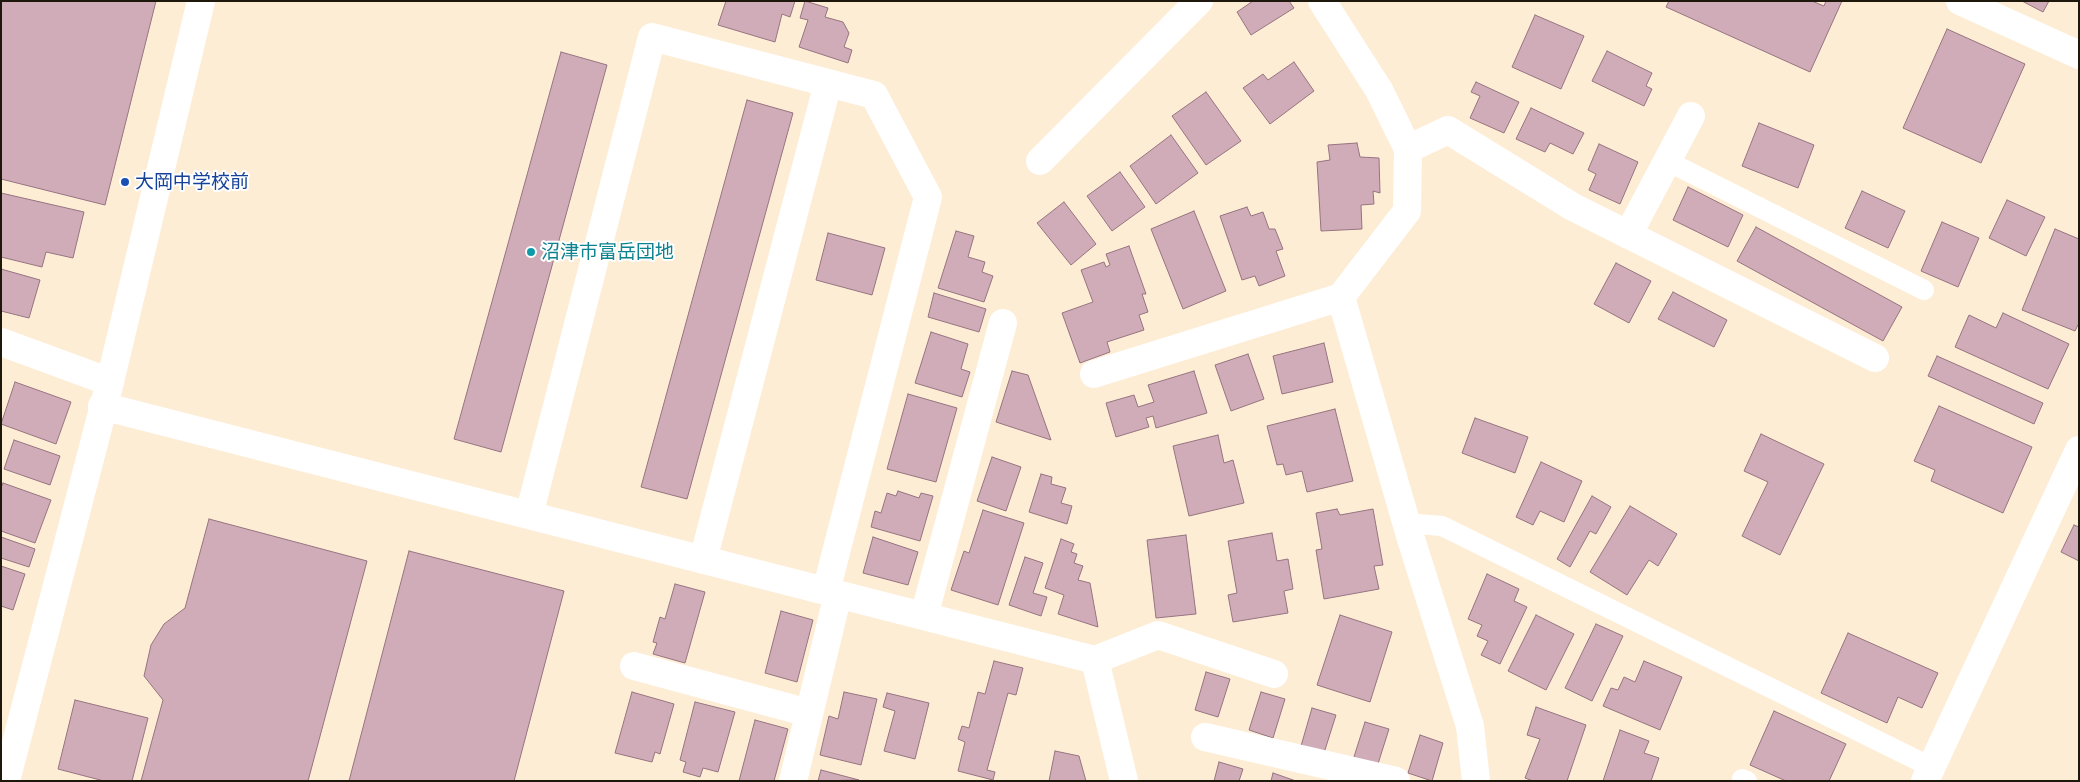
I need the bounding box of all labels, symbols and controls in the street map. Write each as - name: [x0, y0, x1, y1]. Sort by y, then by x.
- place label: 大岡中学校前: [135, 171, 249, 193]
- marker: 大岡中学校前: [119, 176, 131, 188]
- place label: 沼津市富岳団地: [541, 241, 674, 263]
- marker: 沼津市富岳団地: [525, 246, 537, 258]

